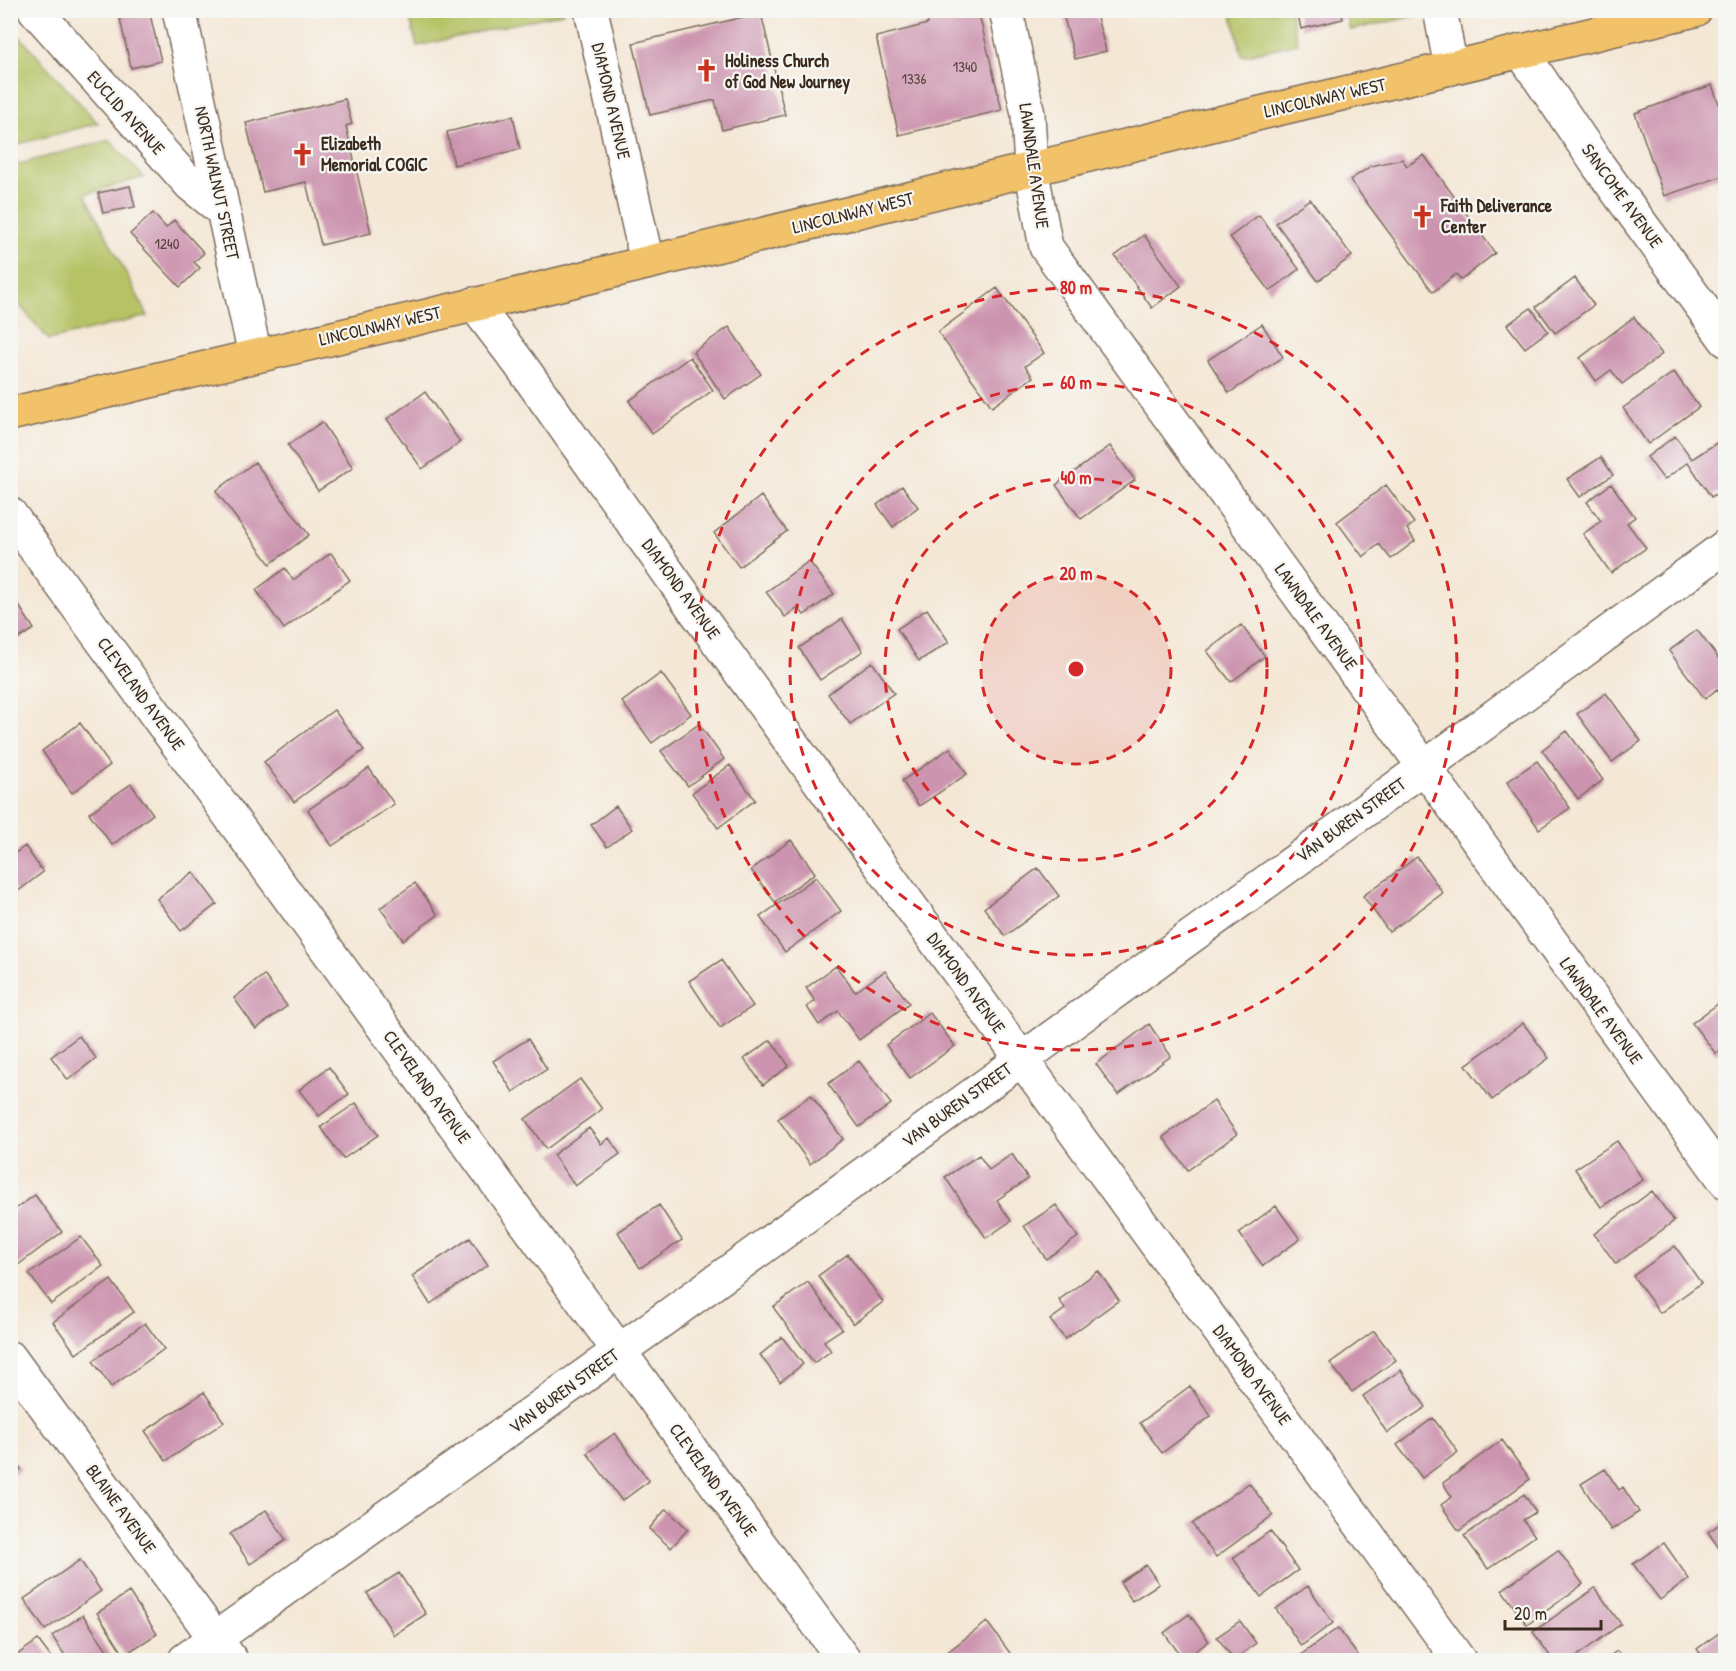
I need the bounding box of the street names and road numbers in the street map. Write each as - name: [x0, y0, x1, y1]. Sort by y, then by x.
- street label: DIAMOND AVENUE: [586, 40, 637, 162]
- street label: EUCLID AVENUE: [82, 65, 171, 160]
- street label: LINCOLNWAY WEST: [1261, 71, 1389, 124]
- street label: LAWNDALE AVENUE: [1013, 102, 1056, 230]
- street label: NORTH WALNUT STREET: [189, 104, 246, 263]
- street label: SANCOME AVENUE: [1576, 138, 1669, 253]
- street label: LINCOLNWAY WEST: [790, 185, 917, 240]
- street label: LINCOLNWAY WEST: [316, 299, 444, 352]
- street label: DIAMOND AVENUE: [636, 533, 726, 644]
- street label: LAWNDALE AVENUE: [1269, 558, 1364, 675]
- street label: CLEVELAND AVENUE: [92, 632, 191, 756]
- street label: VAN BUREN STREET: [1290, 771, 1411, 868]
- street label: DIAMOND AVENUE: [921, 927, 1011, 1038]
- street label: LAWNDALE AVENUE: [1554, 952, 1649, 1069]
- street label: CLEVELAND AVENUE: [378, 1025, 477, 1149]
- street label: VAN BUREN STREET: [896, 1056, 1017, 1153]
- street label: DIAMOND AVENUE: [1207, 1319, 1297, 1430]
- street label: VAN BUREN STREET: [503, 1342, 624, 1439]
- street label: CLEVELAND AVENUE: [664, 1418, 763, 1542]
- street label: BLAINE AVENUE: [80, 1459, 162, 1558]

